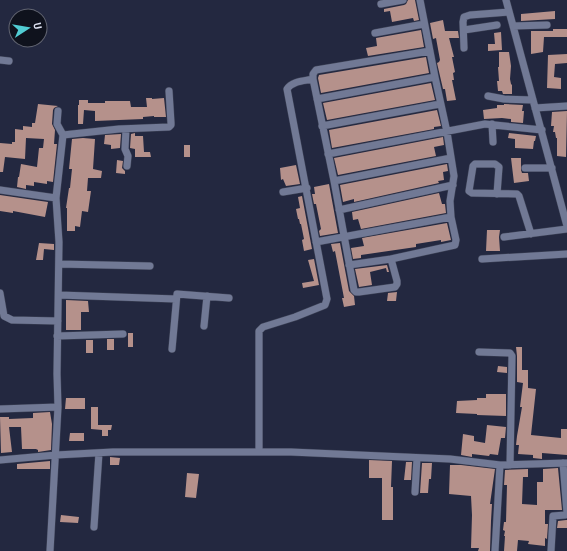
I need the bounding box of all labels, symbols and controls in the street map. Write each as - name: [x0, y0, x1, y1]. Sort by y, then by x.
- north arrow: [8, 8, 48, 48]
- text: U: [30, 21, 45, 31]

